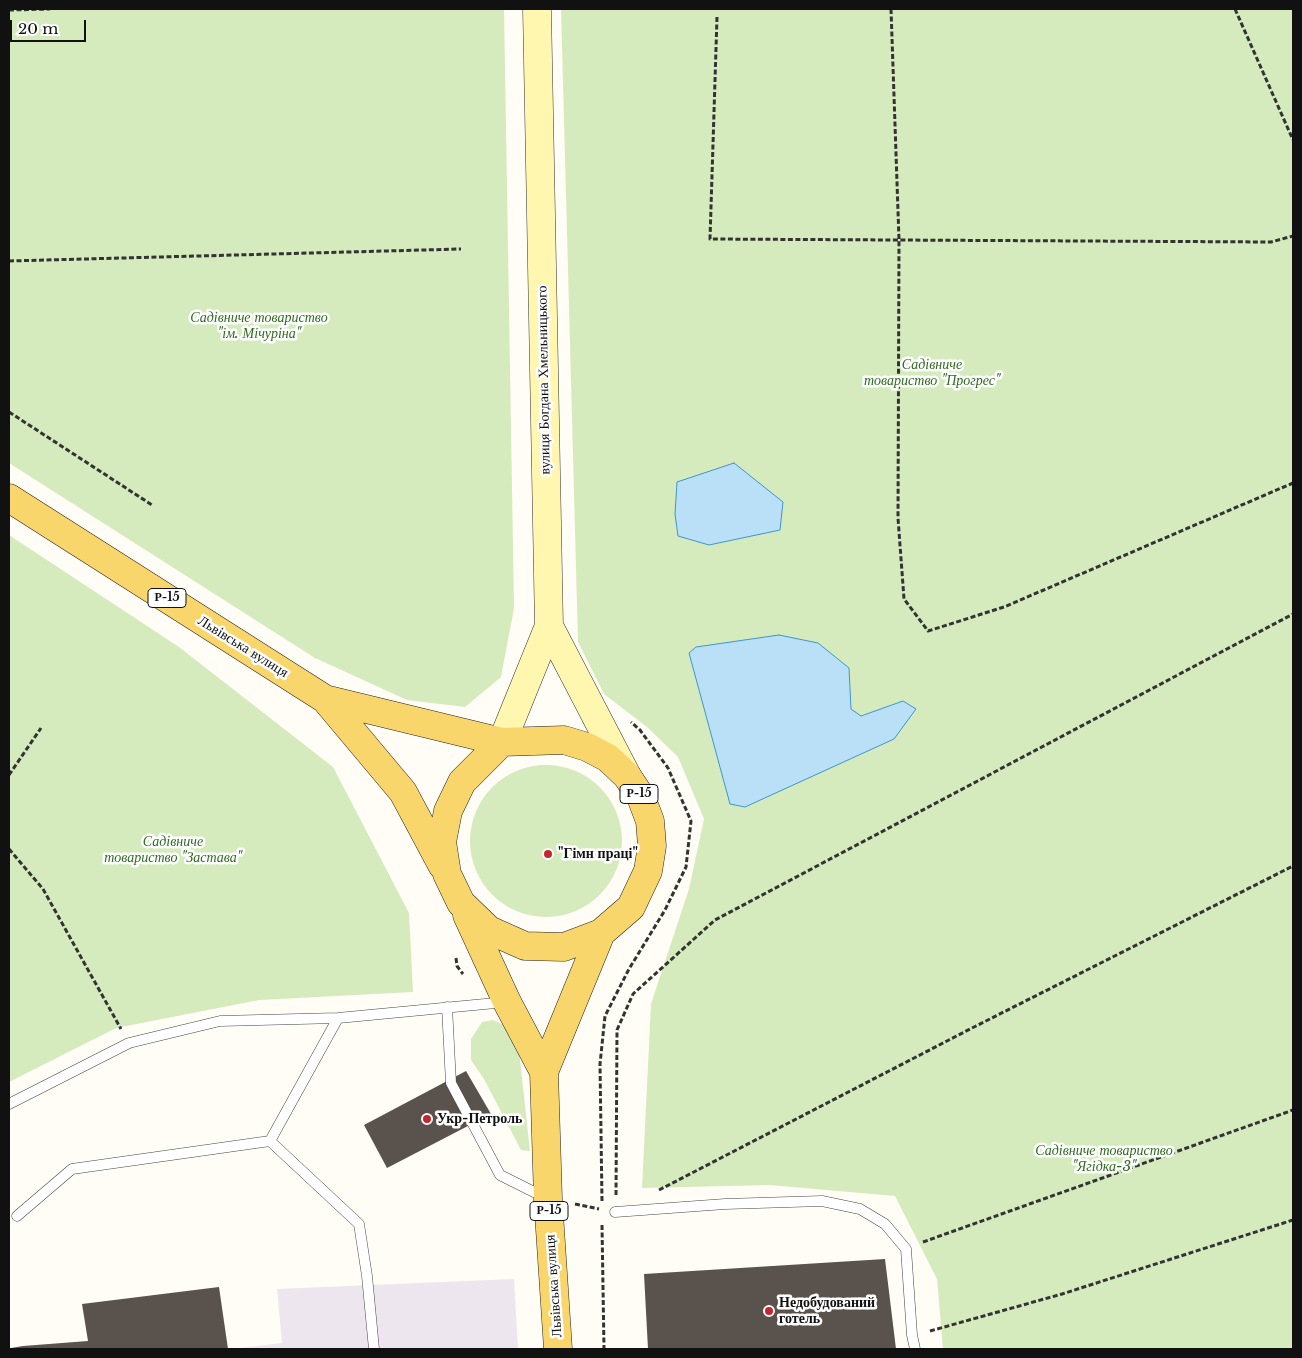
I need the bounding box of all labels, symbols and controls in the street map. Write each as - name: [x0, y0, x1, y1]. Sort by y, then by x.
- scale bar: [12, 10, 89, 42]
- text: 20 m: [18, 19, 58, 38]
- street label: вулиця Богдана Хмельницького: [534, 285, 554, 475]
- park label: Садівниче товариство "ім. Мічуріна": [190, 310, 328, 342]
- park label: Садівниче товариство "Прогрес": [864, 357, 1000, 390]
- road number: Р-15: [148, 588, 186, 608]
- street label: Львівська вулиця: [195, 613, 291, 681]
- road number: Р-15: [620, 784, 658, 804]
- park label: Садівниче товариство "Застава": [104, 834, 242, 866]
- place label: "Гімн праці": [558, 846, 638, 862]
- marker: "Гімн праці": [542, 848, 554, 860]
- place label: Укр-Петроль: [437, 1111, 522, 1127]
- marker: Укр-Петроль: [421, 1113, 433, 1125]
- park label: Садівниче товариство "Ягідка-3": [1035, 1143, 1173, 1176]
- road number: Р-15: [530, 1202, 568, 1220]
- street label: Львівська вулиця: [542, 1234, 566, 1338]
- place label: Недобудований готель: [779, 1295, 875, 1328]
- marker: Недобудований готель: [763, 1305, 775, 1317]

